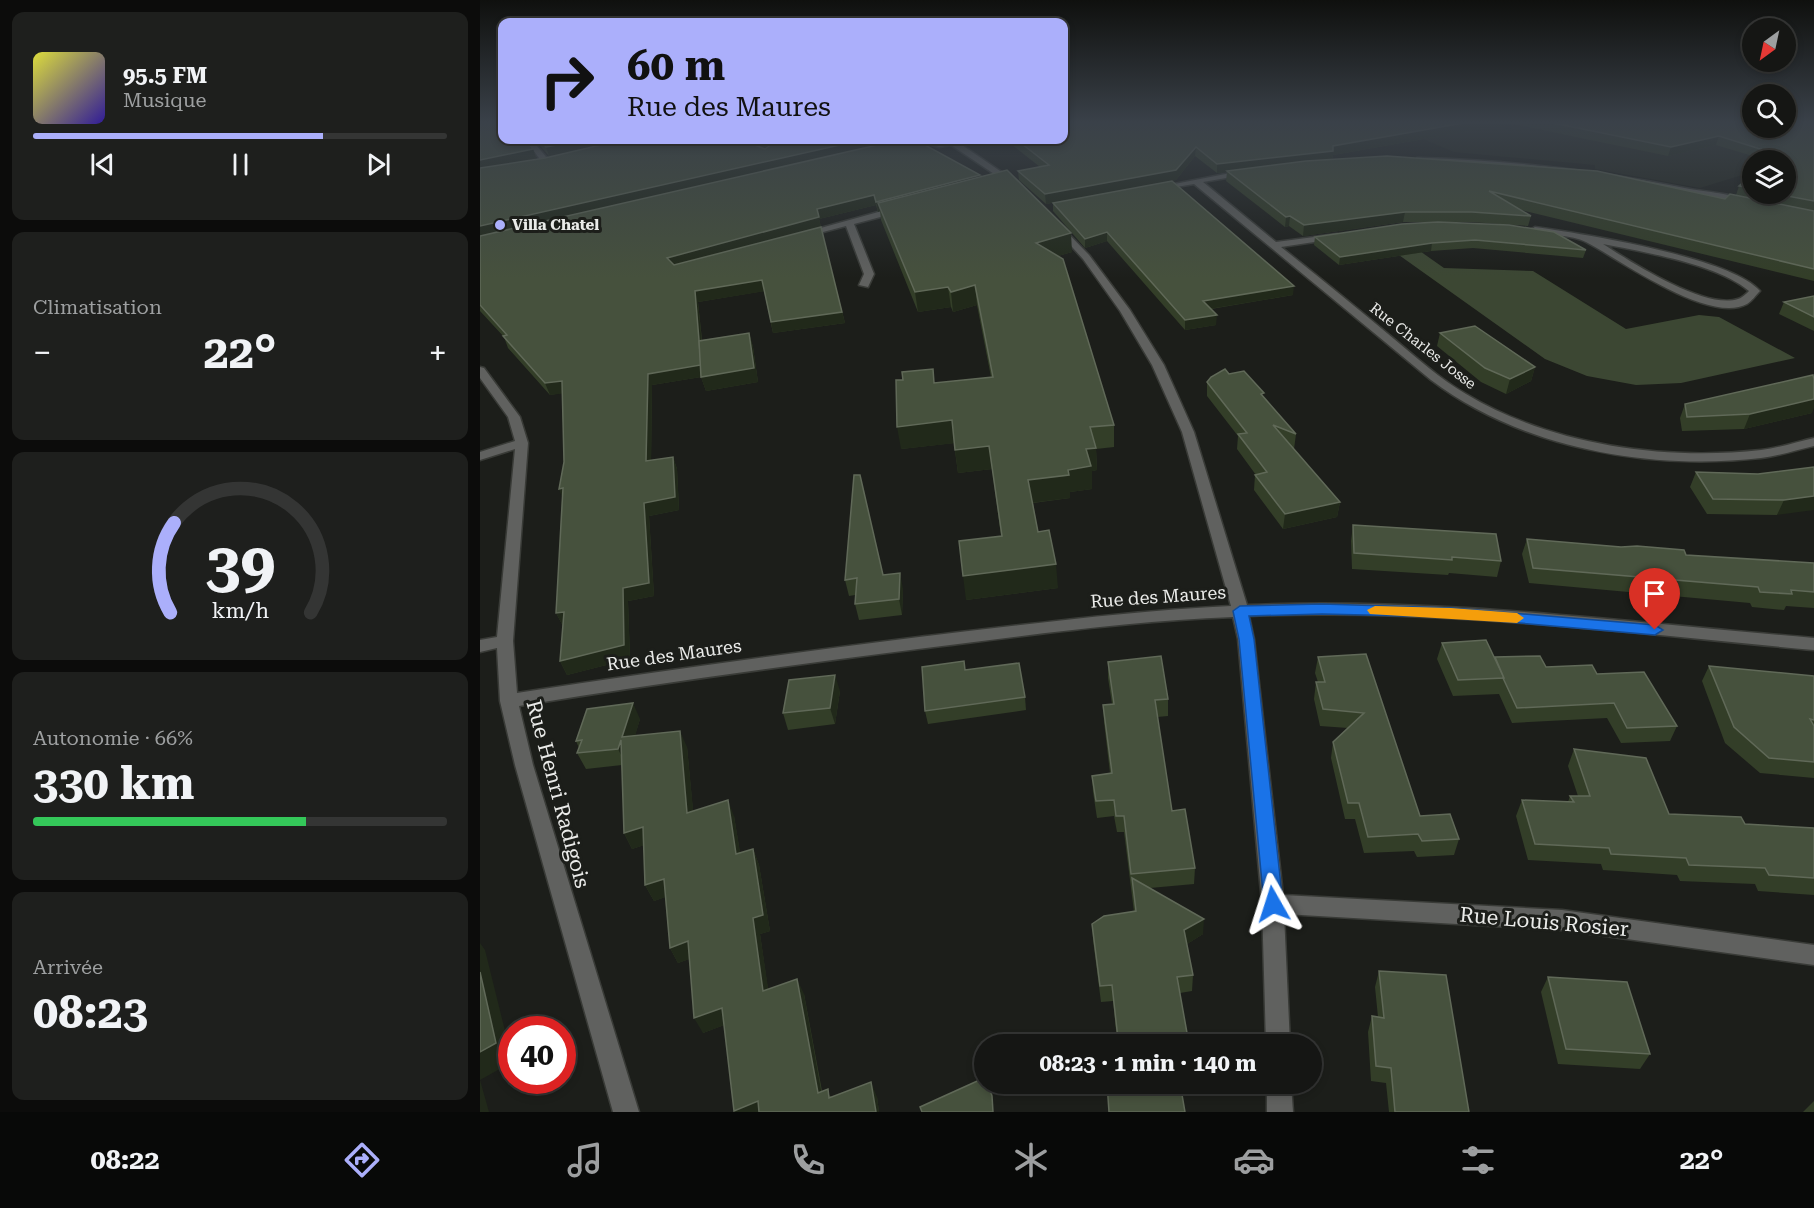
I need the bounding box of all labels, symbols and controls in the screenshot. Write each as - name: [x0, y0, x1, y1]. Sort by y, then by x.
- north arrow: [1742, 18, 1796, 72]
- map controls: [1742, 18, 1796, 204]
- text: 60 m: [627, 41, 725, 90]
- icon: right: [528, 42, 606, 120]
- text: 95.5 FM: [123, 63, 207, 88]
- button: search: [1742, 84, 1796, 138]
- text: Musique: [123, 88, 207, 112]
- text: Rue des Maures: [627, 91, 831, 123]
- icon: previous: [86, 148, 119, 181]
- icon: pause: [224, 148, 257, 181]
- icon: next: [362, 148, 395, 181]
- button: layers: [1742, 150, 1796, 204]
- place label: Villa Chatel: [512, 216, 599, 234]
- marker: Villa Chatel: [493, 218, 507, 232]
- text: Climatisation: [33, 295, 162, 319]
- street label: Rue Charles Josse: [1366, 299, 1480, 393]
- text: 22°: [204, 326, 276, 379]
- text: −: [33, 333, 51, 372]
- text: +: [429, 333, 447, 372]
- text: 39: [205, 529, 275, 602]
- pin: [1629, 568, 1680, 630]
- icon: arrive: [1638, 577, 1671, 610]
- street label: Rue des Maures: [1089, 581, 1226, 612]
- text: km/h: [211, 598, 269, 623]
- street label: Rue des Maures: [605, 635, 743, 674]
- street label: Rue Henri Radigois: [521, 697, 595, 891]
- text: Autonomie · 66%: [33, 726, 193, 750]
- text: 330 km: [33, 757, 194, 810]
- position arrow: [1241, 872, 1305, 936]
- street label: Rue Louis Rosier: [1459, 903, 1630, 941]
- text: Arrivée: [33, 955, 103, 979]
- text: 08:23: [33, 986, 148, 1039]
- speed limit sign: 40: [498, 1016, 576, 1094]
- text: 08:23 · 1 min · 140 m: [1039, 1051, 1257, 1076]
- icon: directions: [341, 1139, 383, 1181]
- icon: music: [564, 1139, 606, 1181]
- icon: phone: [787, 1139, 829, 1181]
- icon: climate: [1010, 1139, 1052, 1181]
- icon: car: [1233, 1139, 1275, 1181]
- icon: filters: [1457, 1139, 1499, 1181]
- text: 08:22: [91, 1144, 160, 1176]
- text: 22°: [1680, 1144, 1723, 1176]

